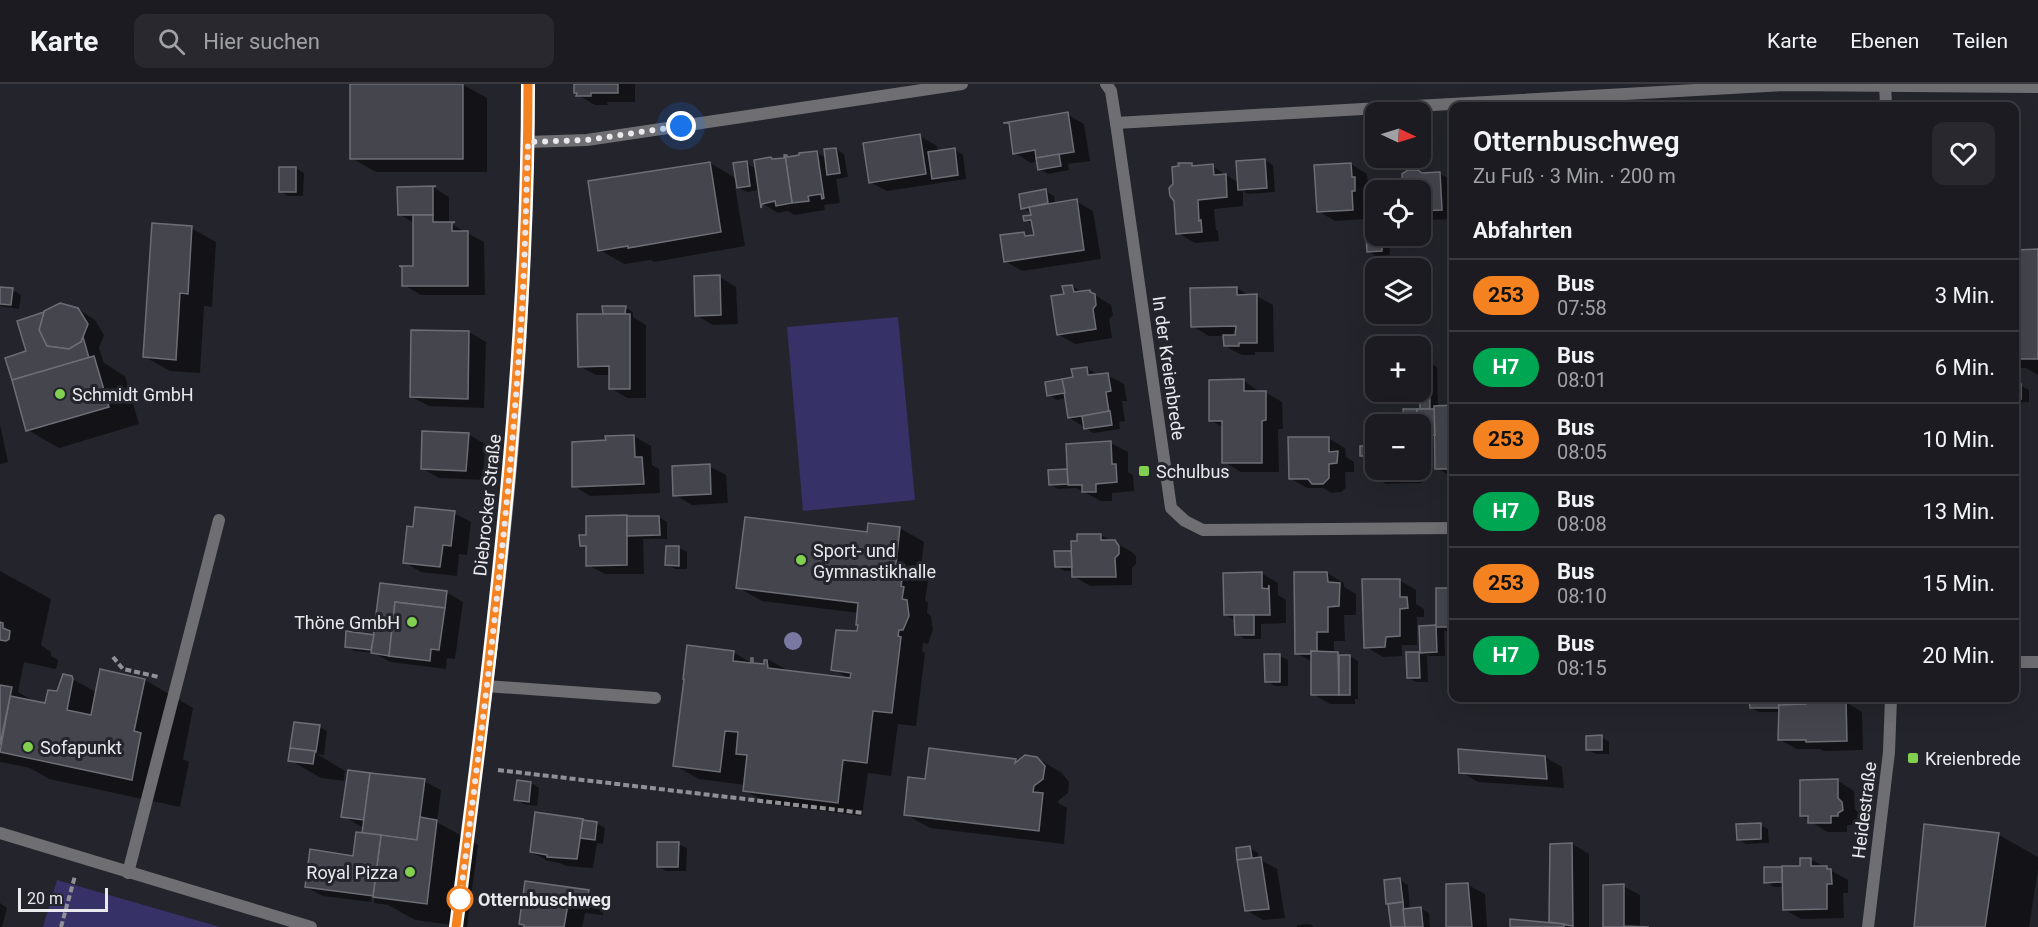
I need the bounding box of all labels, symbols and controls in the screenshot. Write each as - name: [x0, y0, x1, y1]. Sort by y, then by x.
- search box: [134, 14, 554, 68]
- text: Karte: [30, 25, 98, 58]
- icon: search: [155, 25, 188, 58]
- text: Hier suchen: [203, 29, 320, 54]
- text: Karte: [1767, 29, 1817, 53]
- text: Ebenen: [1850, 29, 1919, 53]
- text: Teilen: [1952, 29, 2008, 53]
- north arrow: [1365, 102, 1431, 168]
- map controls: [1365, 102, 1431, 480]
- your location: [666, 111, 696, 141]
- button: heart: [1932, 122, 1995, 185]
- text: Otternbuschweg: [1473, 125, 1680, 158]
- text: Zu Fuß · 3 Min. · 200 m: [1473, 164, 1676, 188]
- button: locate: [1365, 180, 1431, 246]
- text: Abfahrten: [1473, 218, 1572, 243]
- button: layers: [1365, 258, 1431, 324]
- text: Bus: [1557, 271, 1595, 296]
- text: 253: [1488, 283, 1524, 307]
- text: 3 Min.: [1935, 283, 1995, 308]
- street label: In der Kreienbrede: [1148, 295, 1190, 441]
- text: 07:58: [1557, 296, 1607, 320]
- button: +: [1365, 336, 1431, 402]
- text: Bus: [1557, 343, 1595, 368]
- text: H7: [1493, 355, 1519, 379]
- text: 6 Min.: [1935, 355, 1995, 380]
- text: 08:01: [1557, 368, 1607, 392]
- place label: Schmidt GmbH: [72, 384, 194, 405]
- marker: Schmidt GmbH: [53, 387, 67, 401]
- button: −: [1365, 414, 1431, 480]
- text: Bus: [1557, 415, 1595, 440]
- text: 253: [1488, 427, 1524, 451]
- text: 10 Min.: [1922, 427, 1995, 452]
- street label: Diebrocker Straße: [469, 433, 505, 577]
- text: 08:05: [1557, 440, 1607, 464]
- place label: Schulbus: [1156, 461, 1230, 482]
- marker: Schulbus: [1137, 464, 1151, 478]
- text: Bus: [1557, 487, 1595, 512]
- text: H7: [1493, 499, 1519, 523]
- text: 13 Min.: [1922, 499, 1995, 524]
- text: 08:08: [1557, 512, 1607, 536]
- place label: Sport- und Gymnastikhalle: [813, 540, 936, 582]
- marker: Sport- und Gymnastikhalle: [794, 553, 808, 567]
- text: Bus: [1557, 559, 1595, 584]
- text: 253: [1488, 571, 1524, 595]
- text: 15 Min.: [1922, 571, 1995, 596]
- text: 08:10: [1557, 584, 1607, 608]
- place label: Thöne GmbH: [294, 612, 400, 633]
- marker: Thöne GmbH: [405, 615, 419, 629]
- text: Bus: [1557, 631, 1595, 656]
- text: H7: [1493, 643, 1519, 667]
- text: 20 Min.: [1922, 643, 1995, 668]
- text: 08:15: [1557, 656, 1607, 680]
- place label: Sofapunkt: [40, 737, 122, 758]
- marker: Sofapunkt: [21, 740, 35, 754]
- place label: Kreienbrede: [1925, 748, 2021, 769]
- marker: Kreienbrede: [1906, 751, 1920, 765]
- street label: Heidestraße: [1848, 760, 1880, 860]
- place label: Royal Pizza: [306, 862, 398, 883]
- marker: Royal Pizza: [403, 865, 417, 879]
- scale bar: [18, 885, 108, 912]
- marker: Otternbuschweg: [447, 886, 473, 912]
- text: 20 m: [27, 889, 63, 908]
- place label: Otternbuschweg: [478, 889, 611, 910]

